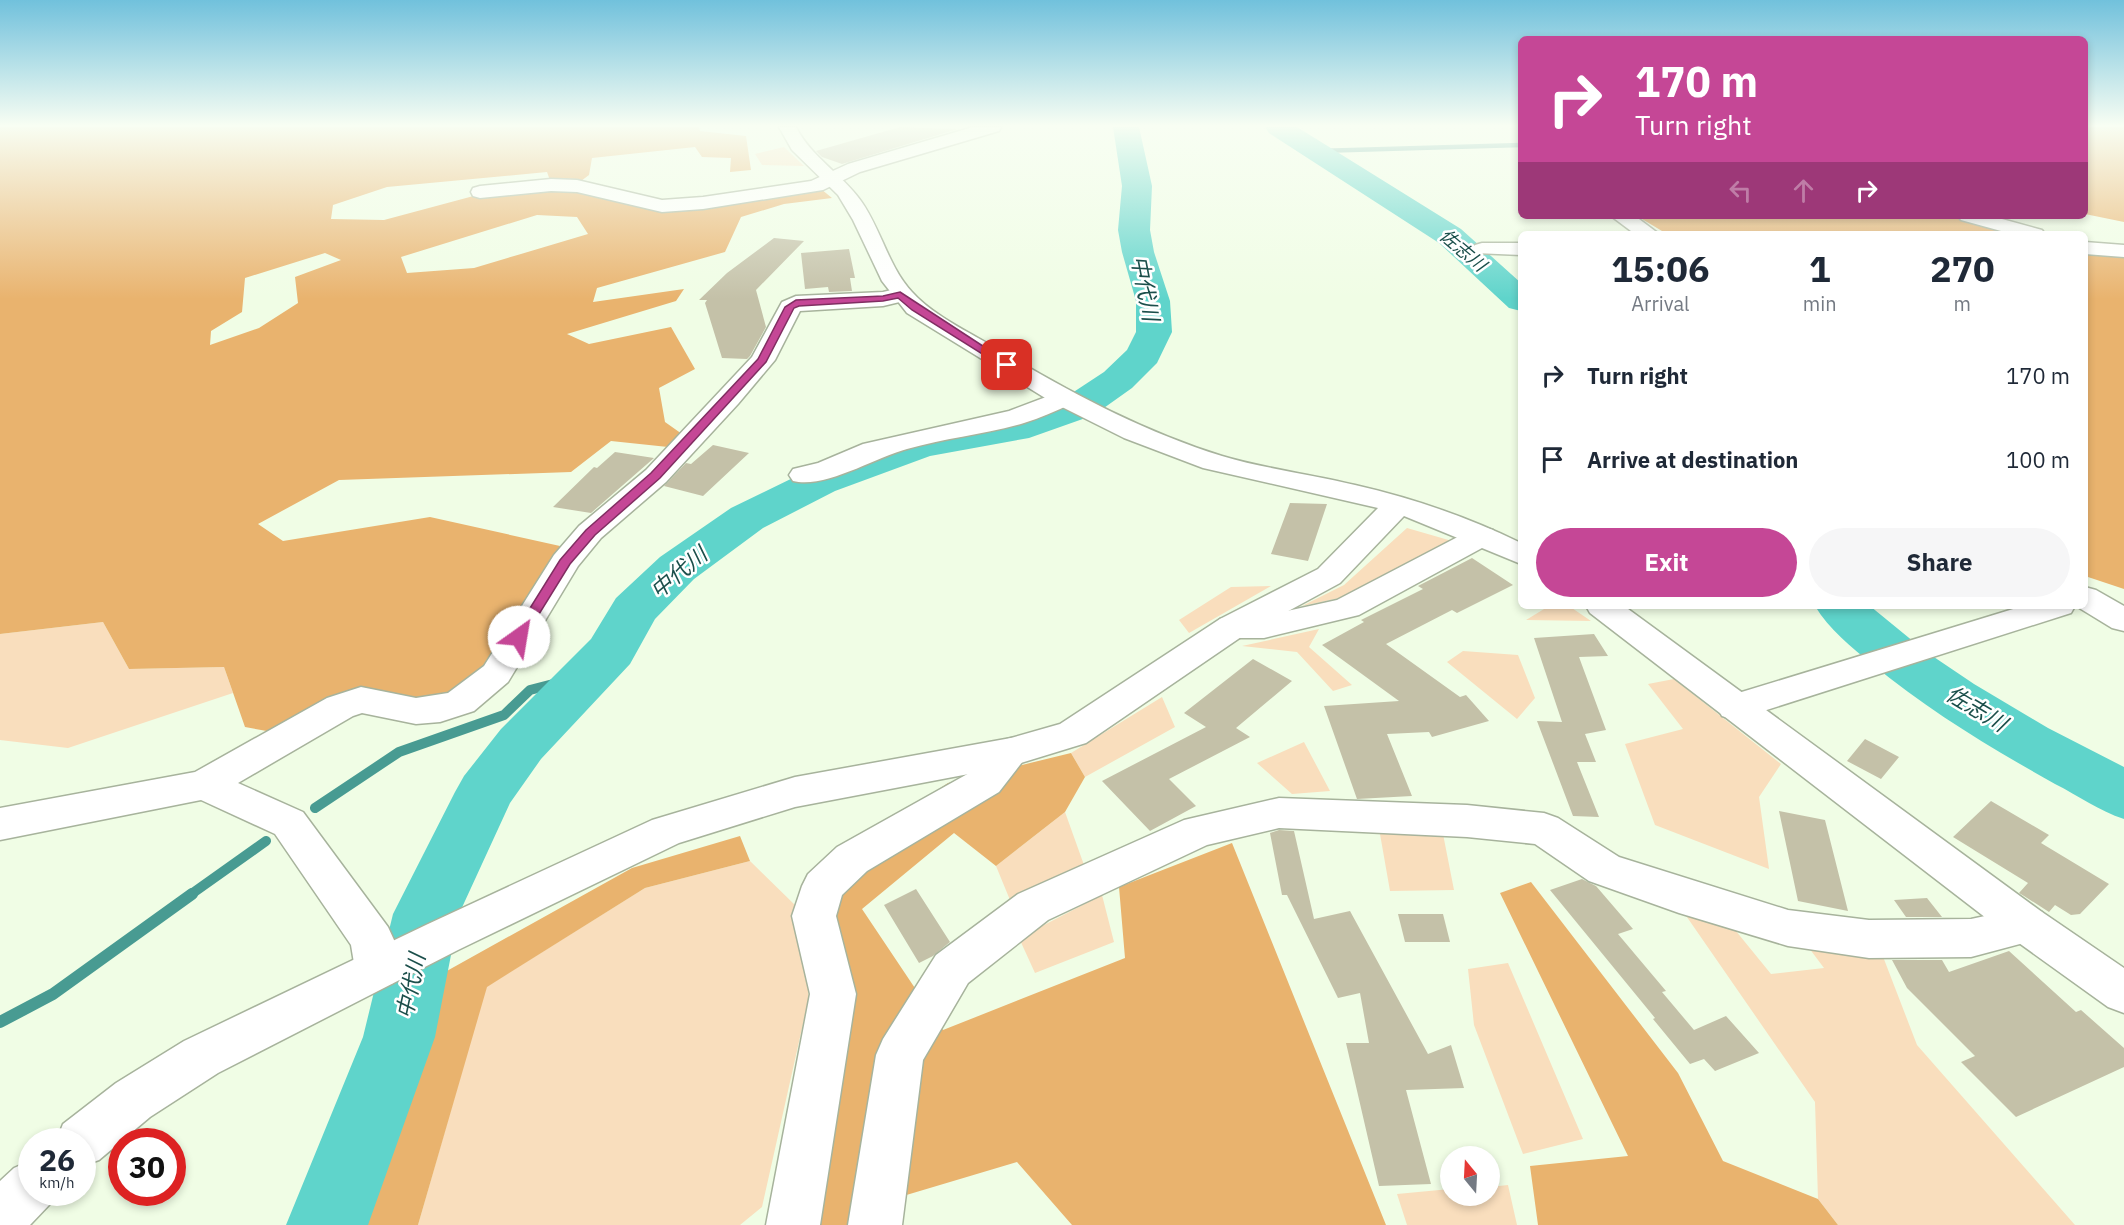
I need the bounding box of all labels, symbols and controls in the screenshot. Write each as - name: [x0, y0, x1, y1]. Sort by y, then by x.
- text: 170 m: [1635, 54, 1758, 109]
- icon: right: [1536, 60, 1614, 138]
- text: Turn right: [1635, 107, 1752, 142]
- icon: left: [1724, 174, 1757, 207]
- icon: ahead: [1787, 174, 1820, 207]
- icon: right: [1850, 174, 1883, 207]
- water label: 佐志川: [1435, 224, 1493, 277]
- text: 15:06: [1611, 245, 1710, 292]
- text: 1: [1809, 245, 1831, 292]
- text: 270: [1930, 245, 1995, 292]
- water label: 中代川: [1125, 253, 1167, 325]
- text: Arrival: [1631, 290, 1690, 317]
- text: min: [1803, 290, 1837, 317]
- text: m: [1954, 290, 1971, 317]
- pin: [981, 339, 1032, 390]
- icon: arrive: [990, 348, 1023, 381]
- icon: right: [1536, 359, 1569, 392]
- text: Turn right: [1587, 361, 1688, 390]
- text: 170 m: [2006, 361, 2070, 390]
- icon: arrive: [1536, 443, 1569, 476]
- text: Arrive at destination: [1587, 445, 1798, 474]
- text: 100 m: [2006, 445, 2070, 474]
- button: Exit: [1536, 528, 1797, 597]
- button: Share: [1809, 528, 2070, 597]
- water label: 中代川: [643, 538, 714, 604]
- position arrow: [487, 605, 551, 669]
- water label: 佐志川: [1941, 679, 2014, 738]
- water label: 中代川: [389, 949, 431, 1021]
- speed limit sign: 30: [108, 1128, 186, 1206]
- text: 26: [39, 1140, 75, 1179]
- north arrow: [1440, 1146, 1500, 1206]
- map controls: [1440, 1146, 1500, 1206]
- text: km/h: [39, 1173, 75, 1192]

